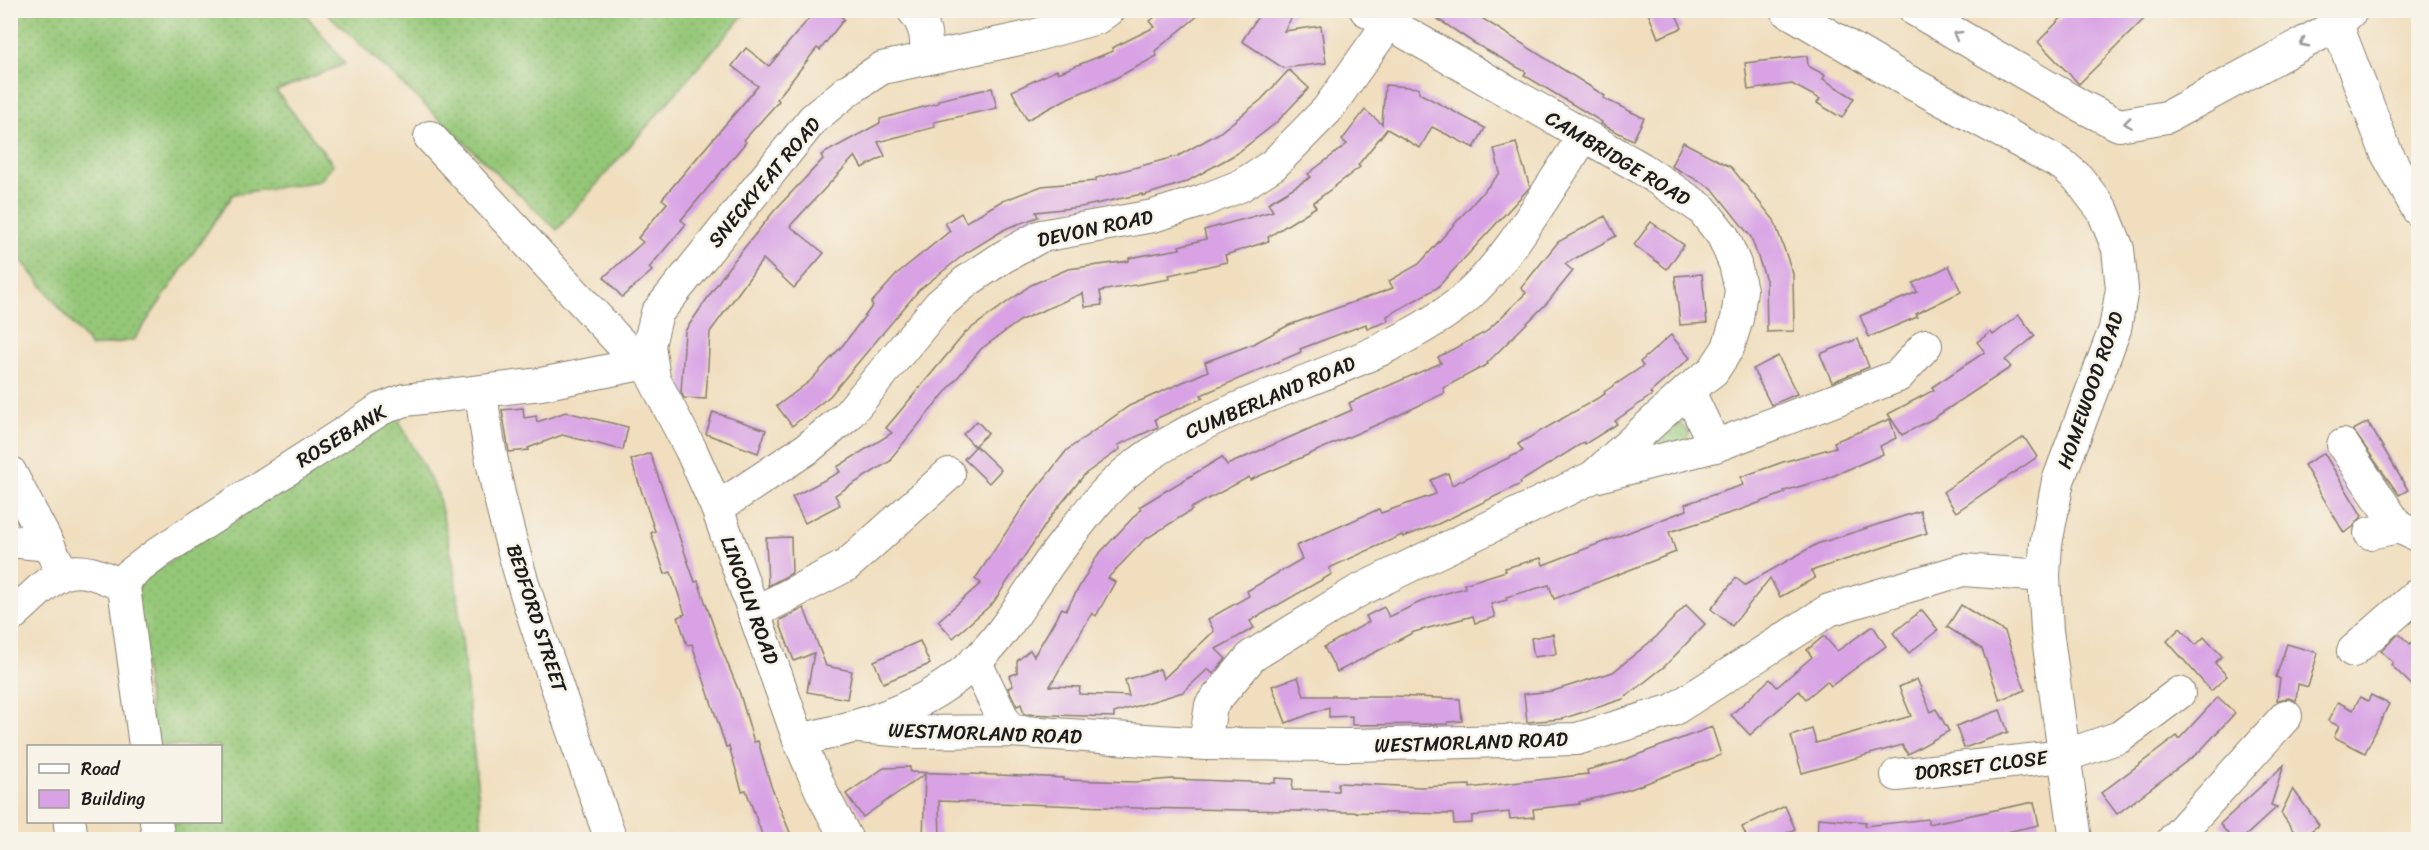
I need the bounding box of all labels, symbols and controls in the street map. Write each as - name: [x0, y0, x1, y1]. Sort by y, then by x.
- one-way arrow: [1953, 30, 1963, 42]
- one-way arrow: [2300, 36, 2310, 47]
- street label: CAMBRIDGE ROAD: [1538, 101, 1697, 216]
- street label: SNECKYEAT ROAD: [699, 109, 830, 256]
- one-way arrow: [2124, 116, 2133, 128]
- street label: DEVON ROAD: [1034, 199, 1156, 258]
- street label: HOMEWOOD ROAD: [2047, 307, 2134, 474]
- street label: CUMBERLAND ROAD: [1179, 346, 1361, 449]
- street label: ROSEBANK: [289, 395, 394, 477]
- street label: LINCOLN ROAD: [710, 531, 789, 669]
- street label: BEDFORD STREET: [496, 540, 577, 698]
- street label: WESTMORLAND ROAD: [888, 713, 1082, 754]
- street label: WESTMORLAND ROAD: [1374, 722, 1568, 763]
- street label: DORSET CLOSE: [1913, 740, 2051, 791]
- legend: [27, 745, 222, 823]
- text: Road: [81, 753, 121, 785]
- text: Building: [81, 783, 145, 815]

